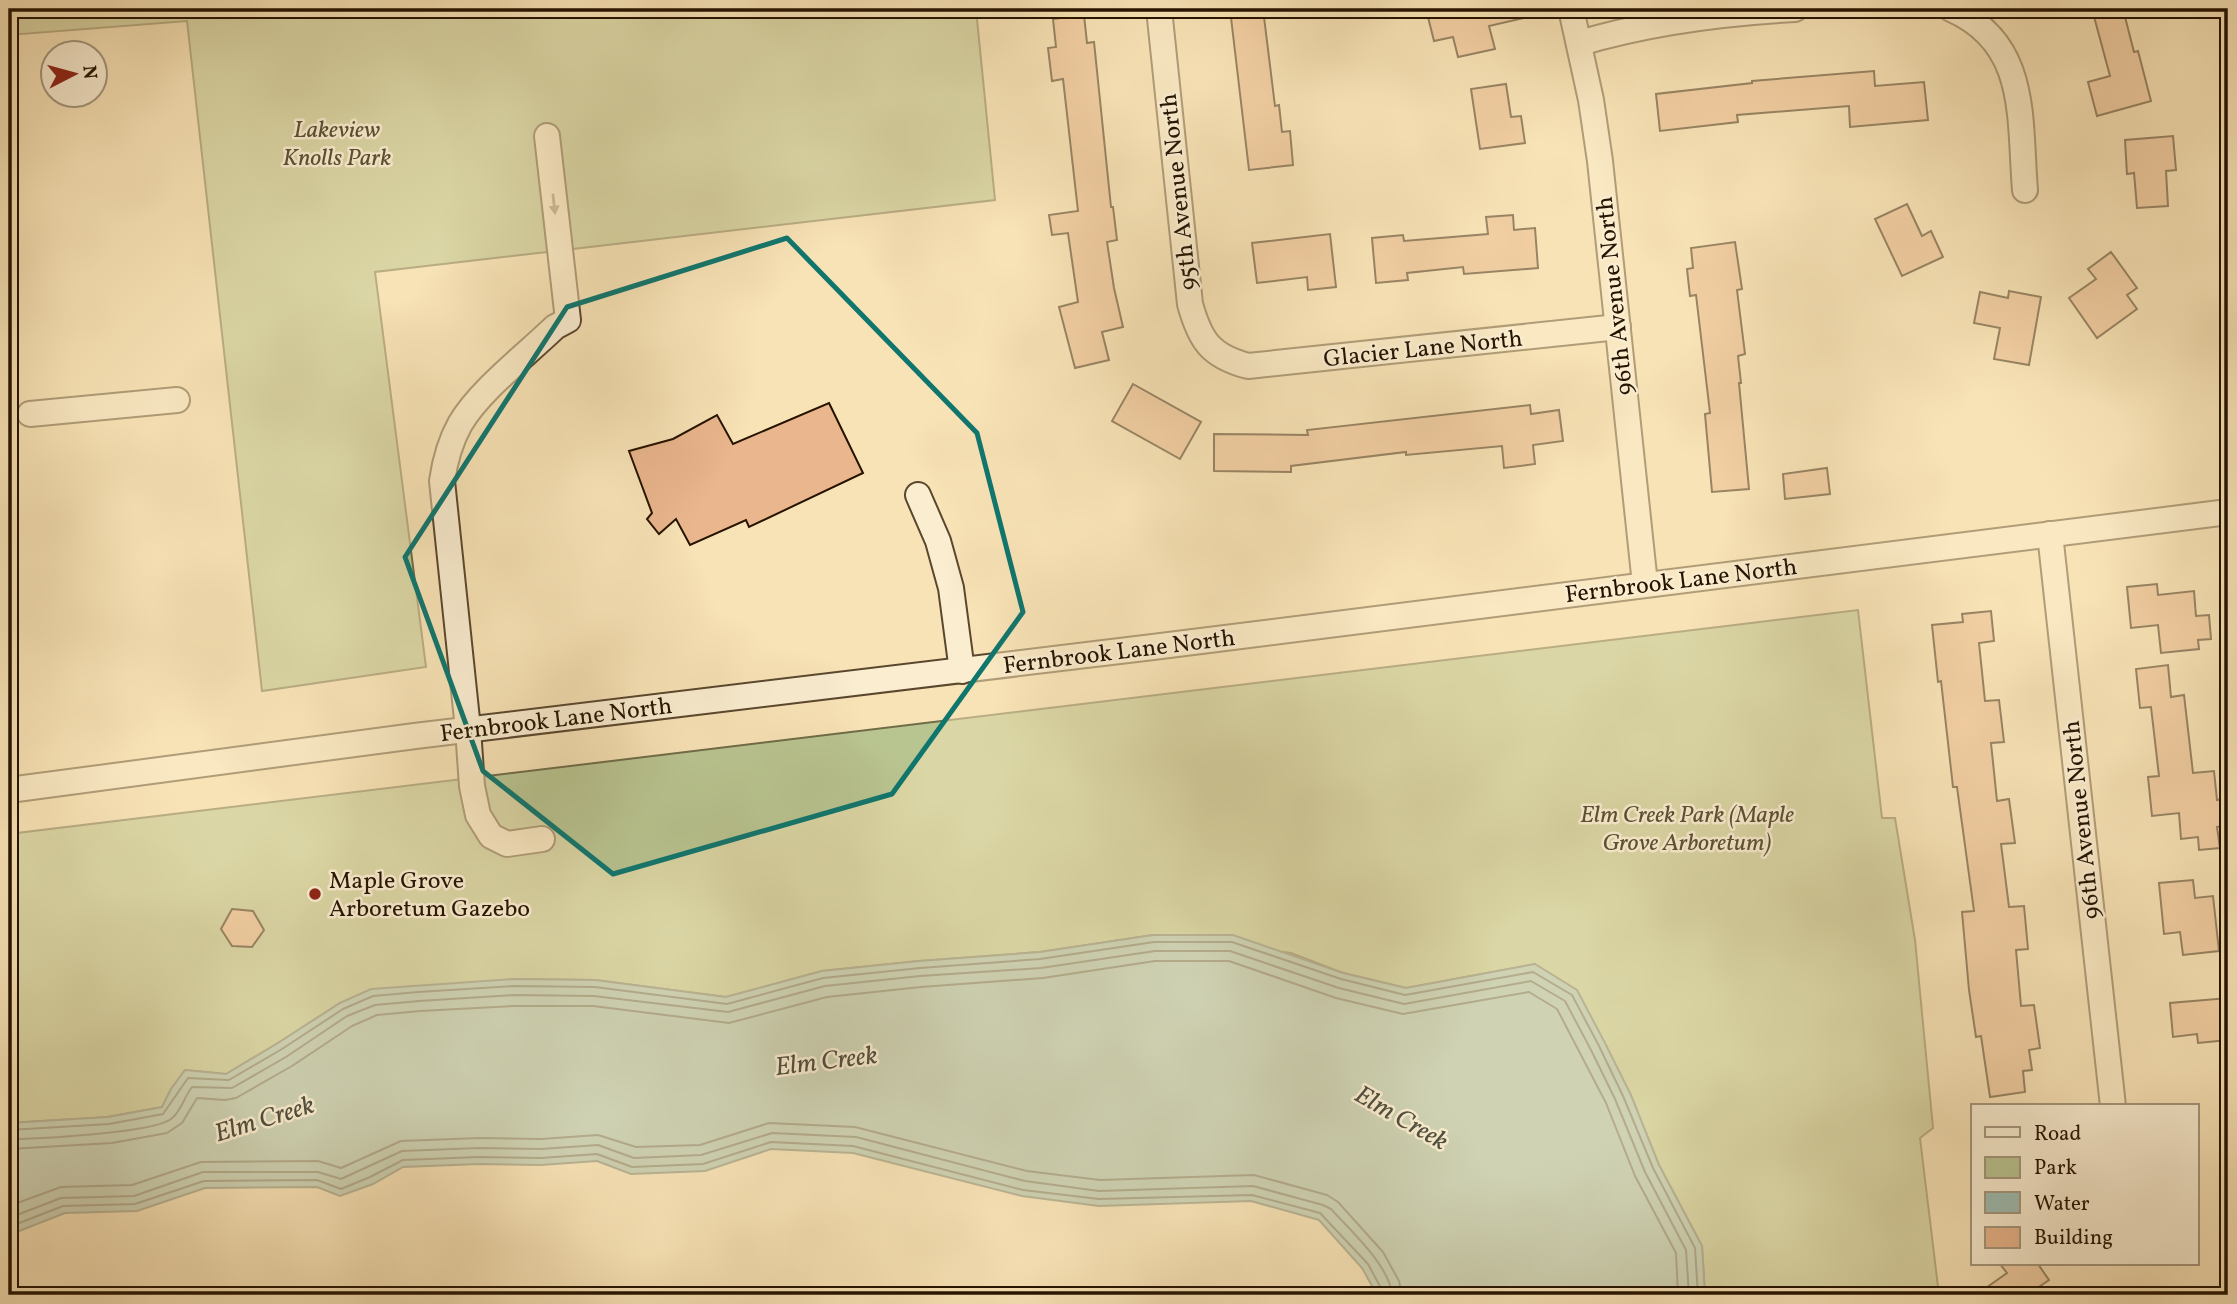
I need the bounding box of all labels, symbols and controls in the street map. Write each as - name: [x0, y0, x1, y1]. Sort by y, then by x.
- north arrow: [38, 38, 108, 108]
- text: N: [75, 64, 103, 81]
- street label: 95th Avenue North: [1153, 92, 1207, 292]
- park label: Lakeview Knolls Park: [283, 114, 391, 176]
- one-way arrow: [549, 193, 560, 215]
- street label: 96th Avenue North: [1589, 195, 1643, 397]
- street label: Glacier Lane North: [1322, 323, 1525, 377]
- street label: Fernbrook Lane North: [1563, 551, 1799, 613]
- street label: Fernbrook Lane North: [1001, 622, 1237, 684]
- street label: Fernbrook Lane North: [438, 690, 674, 752]
- street label: 96th Avenue North: [2056, 719, 2110, 921]
- park label: Elm Creek Park (Maple Grove Arboretum): [1580, 799, 1794, 861]
- place label: Maple Grove Arboretum Gazebo: [329, 865, 530, 927]
- marker: Maple Grove Arboretum Gazebo: [307, 886, 323, 902]
- water label: Elm Creek: [773, 1038, 879, 1086]
- water label: Elm Creek: [1347, 1077, 1455, 1160]
- water label: Elm Creek: [210, 1088, 319, 1152]
- legend: [1971, 1104, 2198, 1266]
- text: Road: [2034, 1120, 2081, 1149]
- text: Park: [2034, 1154, 2077, 1183]
- text: Water: [2034, 1190, 2090, 1219]
- text: Building: [2034, 1224, 2113, 1253]

